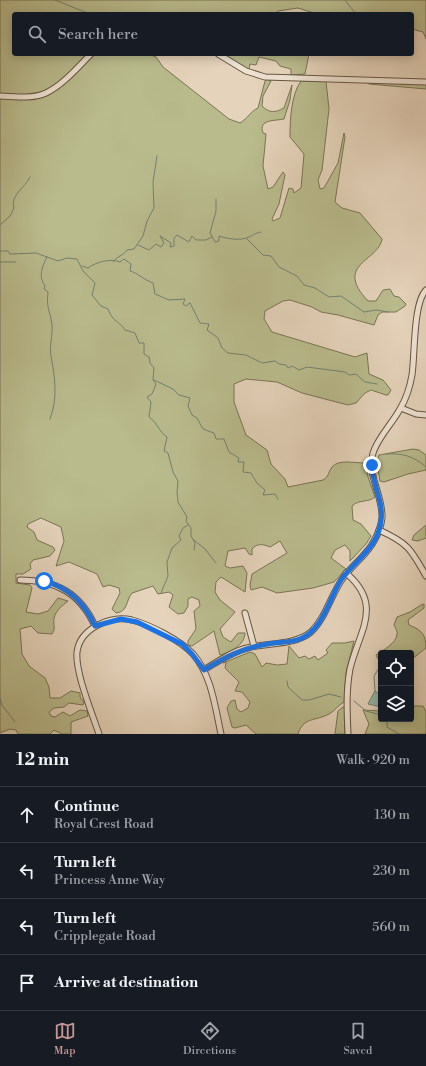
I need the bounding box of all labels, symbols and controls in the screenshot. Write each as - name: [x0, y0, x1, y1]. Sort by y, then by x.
- search box: [12, 12, 414, 56]
- icon: search: [26, 23, 48, 45]
- text: Search here: [58, 25, 138, 44]
- route end: [363, 456, 381, 474]
- route start: [35, 572, 53, 590]
- map controls: [378, 650, 414, 722]
- button: locate: [378, 650, 414, 686]
- button: layers: [378, 686, 414, 722]
- text: 12 min: [16, 749, 69, 771]
- text: Walk · 920 m: [336, 752, 410, 768]
- text: Continue: [54, 797, 119, 816]
- icon: ahead: [16, 804, 38, 826]
- text: 130 m: [375, 807, 410, 823]
- text: Royal Crest Road: [54, 816, 154, 832]
- text: Turn left: [54, 853, 116, 872]
- icon: left: [16, 860, 38, 882]
- text: 230 m: [373, 863, 410, 879]
- text: Princess Anne Way: [54, 872, 165, 888]
- text: Turn left: [54, 909, 116, 928]
- icon: left: [16, 916, 38, 938]
- text: 560 m: [372, 919, 410, 935]
- text: Cripplegate Road: [54, 928, 156, 944]
- icon: arrive: [16, 972, 38, 994]
- text: Arrive at destination: [54, 973, 198, 992]
- tab: Map: [54, 1020, 76, 1058]
- tab: Directions: [183, 1020, 236, 1058]
- tab: Saved: [343, 1020, 372, 1058]

